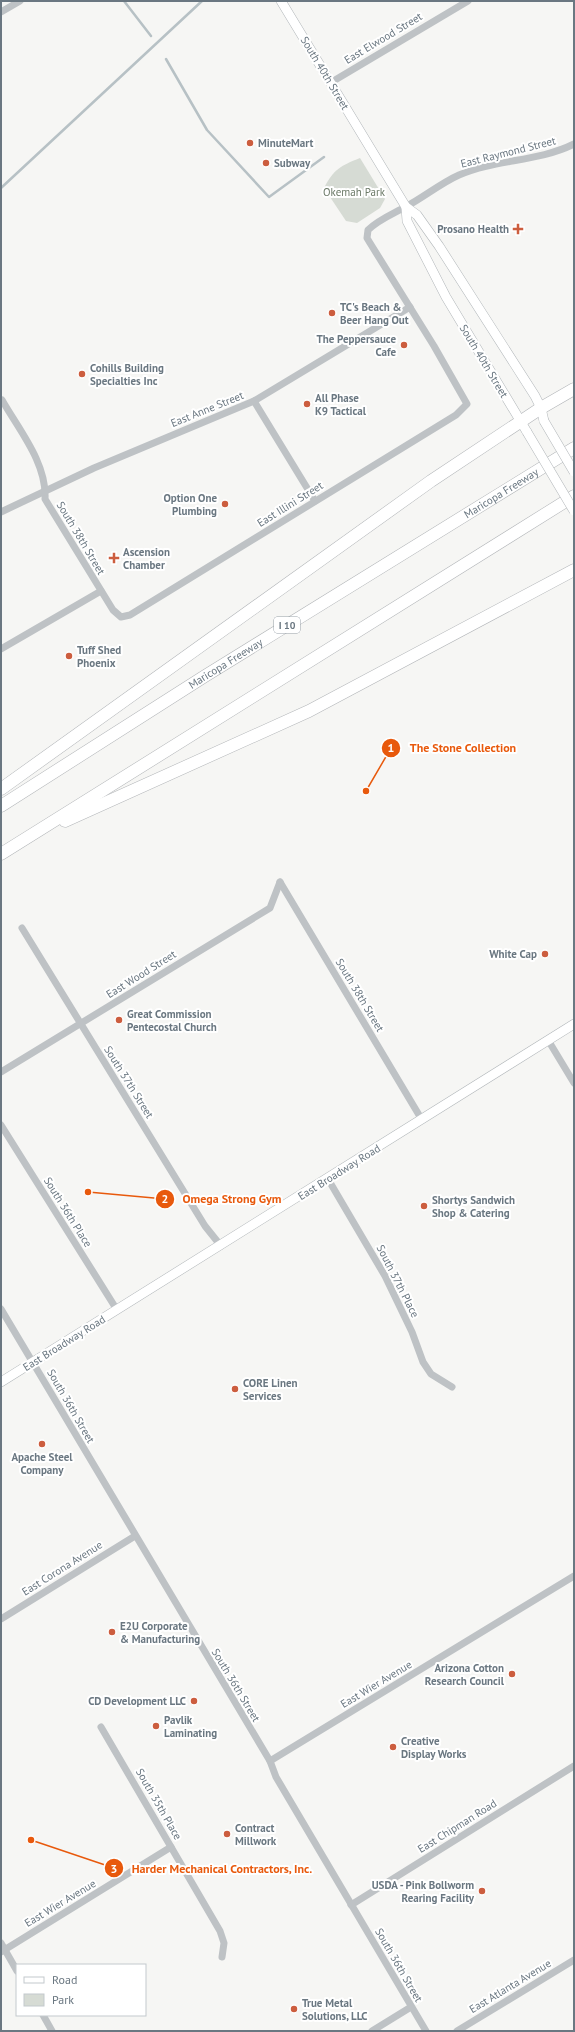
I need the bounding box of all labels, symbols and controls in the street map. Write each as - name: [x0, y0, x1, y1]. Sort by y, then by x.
- street label: East Elwood Street: [341, 9, 425, 67]
- street label: South 40th Street: [298, 34, 353, 112]
- street label: East Raymond Street: [459, 133, 557, 171]
- place label: MinuteMart: [258, 136, 313, 150]
- marker: MinuteMart: [245, 138, 255, 148]
- place label: Subway: [274, 156, 311, 170]
- marker: Subway: [261, 158, 271, 168]
- park label: Okemah Park: [323, 185, 386, 199]
- place label: Prosano Health: [437, 222, 509, 236]
- marker: Prosano Health: [512, 223, 524, 235]
- place label: TC's Beach & Beer Hang Out: [340, 300, 409, 327]
- marker: TC's Beach & Beer Hang Out: [327, 308, 337, 318]
- street label: South 40th Street: [457, 322, 512, 400]
- place label: The Peppersauce Cafe: [316, 332, 396, 359]
- marker: The Peppersauce Cafe: [399, 340, 409, 350]
- place label: Cohills Building Specialties Inc: [90, 361, 164, 388]
- marker: Cohills Building Specialties Inc: [77, 369, 87, 379]
- street label: East Anne Street: [169, 388, 246, 430]
- place label: All Phase K9 Tactical: [315, 391, 367, 418]
- marker: All Phase K9 Tactical: [302, 399, 312, 409]
- street label: Maricopa Freeway: [461, 464, 542, 521]
- street label: East Illini Street: [254, 478, 326, 530]
- place label: Option One Plumbing: [163, 491, 217, 518]
- street label: South 38th Street: [54, 499, 109, 577]
- marker: Option One Plumbing: [220, 499, 230, 509]
- place label: Ascension Chamber: [123, 545, 170, 572]
- marker: Ascension Chamber: [108, 552, 120, 564]
- road number: I 10: [274, 617, 300, 633]
- street label: Maricopa Freeway: [186, 635, 266, 692]
- place label: Tuff Shed Phoenix: [77, 643, 121, 670]
- marker: Tuff Shed Phoenix: [64, 651, 74, 661]
- callout: The Stone Collection: [381, 736, 524, 760]
- text: 1: [388, 740, 394, 755]
- text: The Stone Collection: [410, 740, 516, 755]
- street label: East Wood Street: [103, 947, 179, 1001]
- place label: White Cap: [489, 947, 537, 961]
- marker: White Cap: [540, 949, 550, 959]
- street label: South 38th Street: [333, 956, 388, 1034]
- place label: Great Commission Pentecostal Church: [127, 1007, 217, 1034]
- marker: Great Commission Pentecostal Church: [114, 1015, 124, 1025]
- street label: South 37th Street: [101, 1043, 157, 1121]
- street label: East Broadway Road: [295, 1141, 383, 1203]
- street label: South 36th Place: [41, 1174, 95, 1250]
- callout: Omega Strong Gym: [155, 1187, 290, 1211]
- text: 2: [162, 1191, 168, 1206]
- text: Omega Strong Gym: [183, 1191, 282, 1206]
- place label: Shortys Sandwich Shop & Catering: [432, 1193, 515, 1220]
- marker: Shortys Sandwich Shop & Catering: [419, 1201, 429, 1211]
- street label: South 37th Place: [374, 1242, 423, 1320]
- street label: East Broadway Road: [20, 1312, 108, 1374]
- street label: South 36th Street: [44, 1367, 98, 1446]
- place label: CORE Linen Services: [243, 1376, 298, 1403]
- marker: CORE Linen Services: [230, 1384, 240, 1394]
- marker: Apache Steel Company: [37, 1439, 47, 1449]
- place label: Apache Steel Company: [11, 1450, 73, 1477]
- street label: East Corona Avenue: [19, 1537, 105, 1598]
- place label: E2U Corporate & Manufacturing: [120, 1619, 200, 1646]
- marker: E2U Corporate & Manufacturing: [107, 1627, 117, 1637]
- street label: South 36th Street: [209, 1646, 264, 1724]
- street label: East Wier Avenue: [338, 1657, 415, 1711]
- place label: Arizona Cotton Research Council: [425, 1661, 505, 1688]
- marker: Arizona Cotton Research Council: [507, 1669, 517, 1679]
- place label: CD Development LLC: [88, 1694, 186, 1708]
- marker: CD Development LLC: [189, 1696, 199, 1706]
- place label: Pavlik Laminating: [164, 1713, 217, 1740]
- marker: Pavlik Laminating: [151, 1721, 161, 1731]
- place label: Creative Display Works: [401, 1734, 467, 1761]
- marker: Creative Display Works: [388, 1742, 398, 1752]
- street label: South 35th Place: [133, 1766, 185, 1843]
- street label: East Chipman Road: [415, 1796, 499, 1856]
- place label: Contract Millwork: [235, 1821, 277, 1848]
- marker: Contract Millwork: [222, 1829, 232, 1839]
- callout: Harder Mechanical Contractors, Inc.: [104, 1856, 321, 1880]
- text: 3: [111, 1861, 117, 1876]
- text: Harder Mechanical Contractors, Inc.: [132, 1861, 312, 1876]
- street label: East Wier Avenue: [22, 1876, 99, 1930]
- place label: USDA - Pink Bollworm Rearing Facility: [372, 1878, 475, 1905]
- marker: USDA - Pink Bollworm Rearing Facility: [477, 1886, 487, 1896]
- street label: South 36th Street: [372, 1926, 426, 2005]
- street label: East Atlanta Avenue: [466, 1956, 554, 2016]
- legend: [16, 1964, 146, 2016]
- text: Road: [52, 1972, 77, 1987]
- text: Park: [52, 1992, 74, 2007]
- place label: True Metal Solutions, LLC: [302, 1996, 367, 2023]
- marker: True Metal Solutions, LLC: [289, 2004, 299, 2014]

